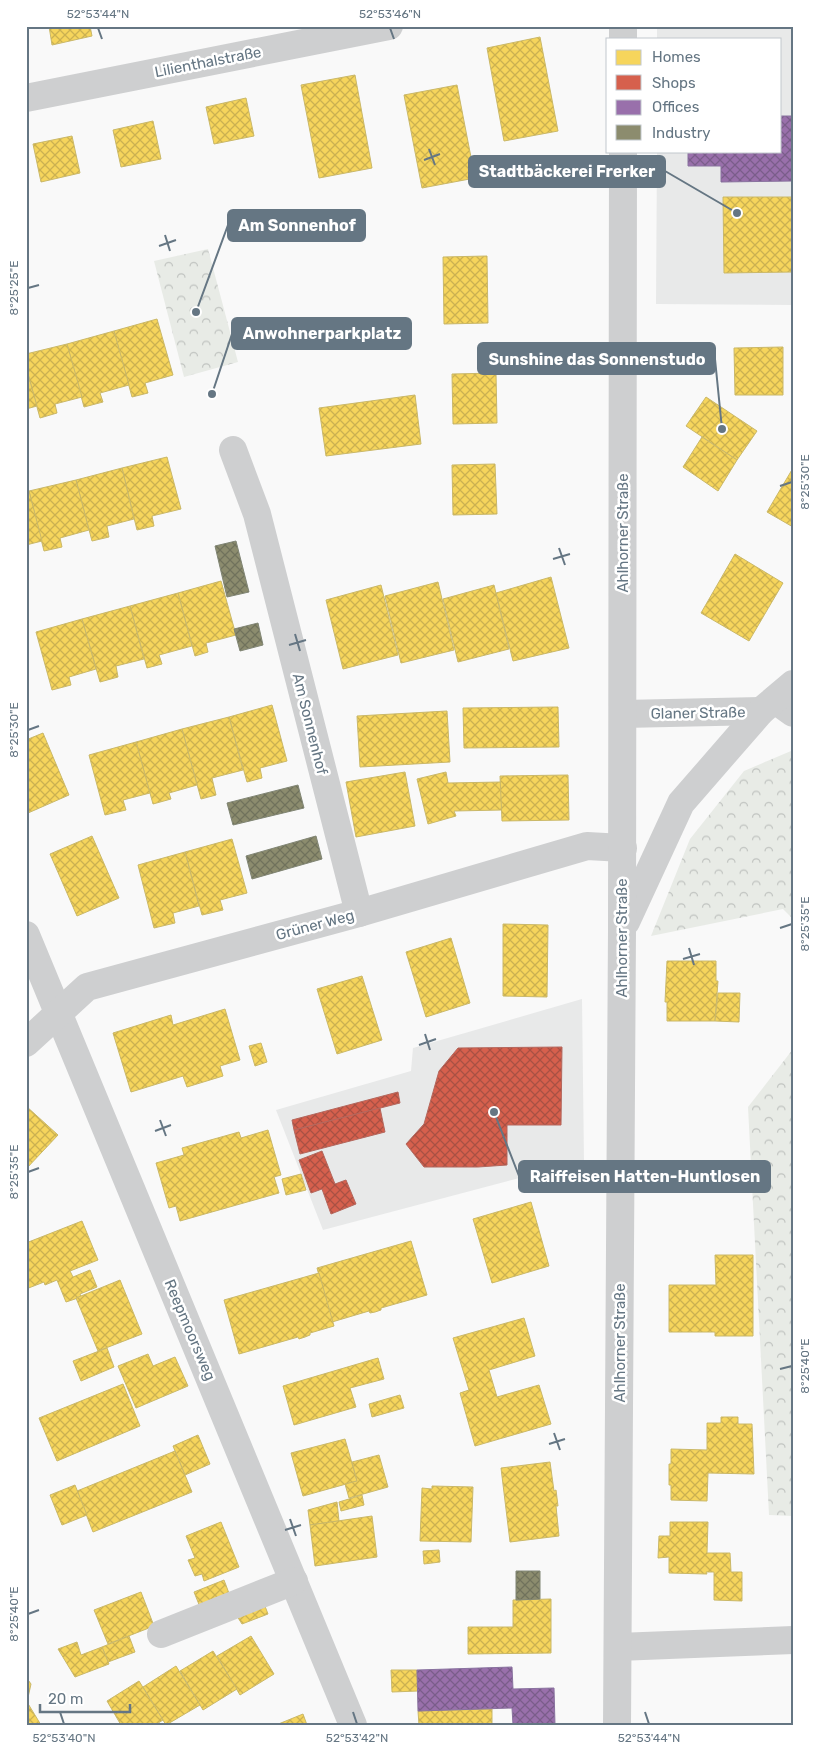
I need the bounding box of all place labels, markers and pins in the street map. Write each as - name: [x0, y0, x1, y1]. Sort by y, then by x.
- callout: Stadtbäckerei Frerker: [469, 156, 665, 187]
- callout: Am Sonnenhof: [228, 210, 365, 241]
- callout: Anwohnerparkplatz: [232, 318, 411, 349]
- callout: Sunshine das Sonnenstudo: [478, 343, 715, 374]
- callout: Raiffeisen Hatten-Huntlosen: [519, 1161, 770, 1192]

